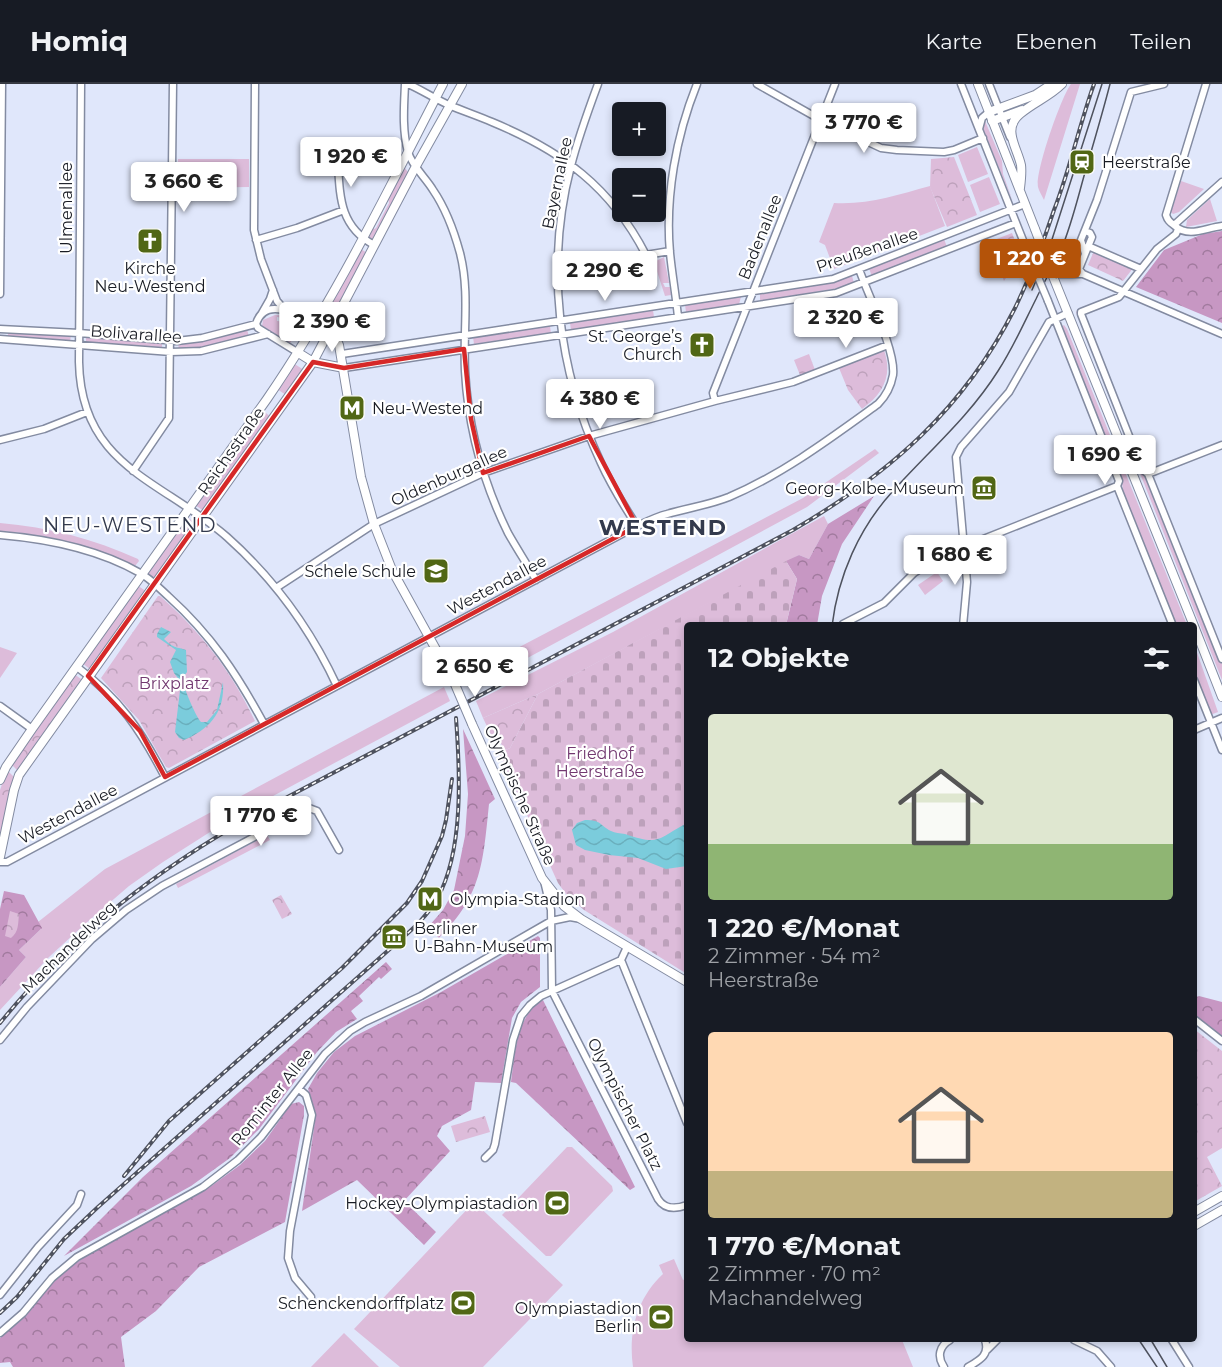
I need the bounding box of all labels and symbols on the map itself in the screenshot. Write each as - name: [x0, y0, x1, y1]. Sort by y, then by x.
- pin: 3 770 €: [809, 103, 919, 154]
- street label: Bayernallee: [538, 135, 576, 231]
- pin: 1 920 €: [296, 137, 406, 188]
- station icon: Heerstraße: [1067, 147, 1097, 177]
- place label: Heerstraße: [1102, 153, 1191, 172]
- street label: Ulmenallee: [57, 162, 76, 254]
- pin: 3 660 €: [129, 162, 239, 213]
- street label: Badenallee: [734, 192, 786, 282]
- street label: Preußenallee: [814, 224, 920, 276]
- church icon: Kirche Neu-Westend: [135, 226, 165, 256]
- pin: 1 220 €: [975, 239, 1085, 290]
- pin: 2 290 €: [550, 251, 660, 302]
- place label: Kirche Neu-Westend: [94, 259, 206, 296]
- pin: 2 320 €: [791, 298, 901, 349]
- pin: 2 390 €: [277, 302, 387, 353]
- street label: Bolivarallee: [90, 321, 182, 347]
- place label: St. George’s Church: [588, 327, 682, 364]
- church icon: St. George’s Church: [687, 330, 717, 360]
- pin: 4 380 €: [545, 379, 655, 430]
- metro station icon: Neu-Westend: [337, 393, 367, 423]
- place label: Neu-Westend: [372, 399, 483, 418]
- street label: Reichsstraße: [194, 403, 268, 499]
- pin: 1 690 €: [1050, 435, 1160, 486]
- street label: Oldenburgallee: [388, 442, 510, 510]
- museum icon: Georg-Kolbe-Museum: [969, 473, 999, 503]
- place label: Georg-Kolbe-Museum: [785, 479, 964, 498]
- district label: NEU-WESTEND: [43, 513, 217, 537]
- district label: WESTEND: [599, 514, 727, 541]
- pin: 1 680 €: [900, 535, 1010, 586]
- street label: Westendallee: [444, 551, 550, 619]
- school or university icon: Schele Schule: [421, 556, 451, 586]
- place label: Schele Schule: [304, 562, 416, 581]
- pin: 2 650 €: [420, 647, 530, 698]
- park label: Brixplatz: [139, 674, 209, 693]
- street label: Olympische Straße: [480, 722, 560, 868]
- park label: Friedhof Heerstraße: [556, 744, 644, 781]
- street label: Westendallee: [15, 780, 121, 848]
- pin: 1 770 €: [206, 796, 316, 847]
- metro station icon: Olympia-Stadion: [415, 884, 445, 914]
- place label: Olympia-Stadion: [450, 890, 585, 909]
- street label: Machandelweg: [18, 897, 120, 997]
- place label: Berliner U-Bahn-Museum: [414, 919, 553, 956]
- museum icon: Berliner U-Bahn-Museum: [379, 922, 409, 952]
- street label: Olympischer Platz: [583, 1035, 667, 1173]
- street label: Rominter Allee: [227, 1045, 317, 1149]
- sports icon: Hockey-Olympiastadion: [542, 1188, 572, 1218]
- place label: Hockey-Olympiastadion: [345, 1194, 538, 1213]
- sports icon: Schenckendorffplatz: [448, 1288, 478, 1318]
- place label: Schenckendorffplatz: [278, 1294, 444, 1313]
- place label: Olympiastadion Berlin: [515, 1299, 642, 1336]
- sports icon: Olympiastadion Berlin: [646, 1302, 676, 1332]

